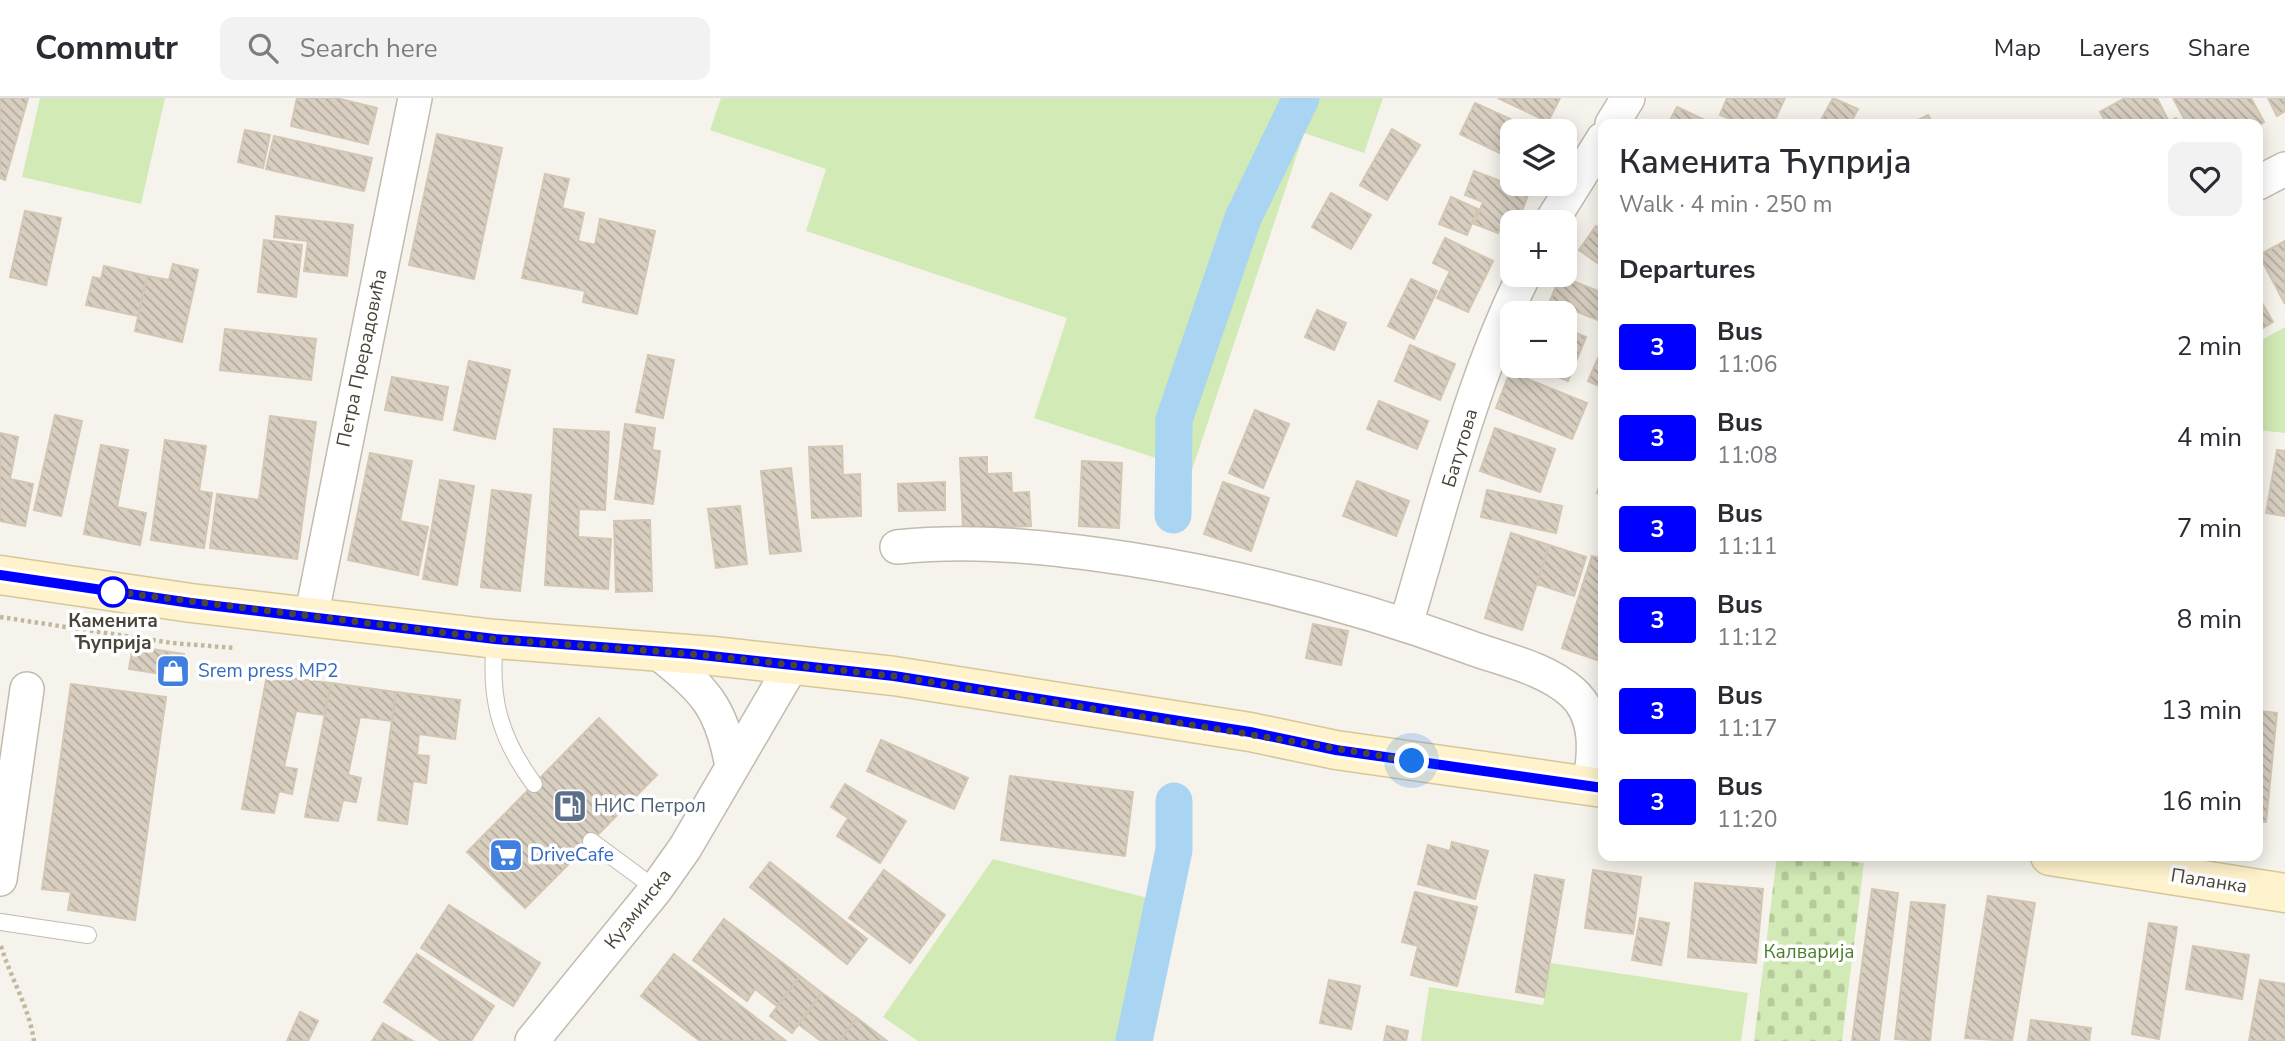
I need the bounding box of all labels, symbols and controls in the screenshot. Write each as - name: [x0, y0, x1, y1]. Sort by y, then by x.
- search box: [220, 17, 710, 80]
- text: Commutr: [35, 26, 178, 71]
- icon: search: [244, 29, 282, 67]
- text: Search here: [300, 31, 438, 66]
- text: Map: [1994, 32, 2041, 64]
- text: Layers: [2079, 32, 2150, 64]
- text: Share: [2188, 32, 2250, 64]
- map controls: [1500, 119, 1577, 378]
- button: layers: [1500, 119, 1577, 196]
- text: Каменита Ћуприја: [1619, 140, 1912, 185]
- button: heart: [2168, 142, 2242, 216]
- text: Walk · 4 min · 250 m: [1619, 189, 1832, 220]
- button: +: [1500, 210, 1577, 287]
- text: Departures: [1619, 252, 1755, 287]
- street label: Петра Прерадовића: [330, 266, 394, 450]
- button: −: [1500, 301, 1577, 378]
- text: Bus: [1717, 314, 1763, 349]
- text: 2 min: [2177, 329, 2242, 364]
- text: 3: [1650, 331, 1665, 363]
- text: 11:06: [1717, 349, 1777, 380]
- street label: Батутова: [1436, 405, 1484, 491]
- text: Bus: [1717, 405, 1763, 440]
- text: 4 min: [2177, 420, 2242, 455]
- text: 3: [1650, 422, 1665, 454]
- text: 11:08: [1717, 440, 1777, 471]
- text: Bus: [1717, 496, 1763, 531]
- text: 7 min: [2177, 511, 2242, 546]
- text: 3: [1650, 513, 1665, 545]
- text: 11:11: [1717, 531, 1777, 562]
- marker: Каменита Ћуприја: [98, 577, 128, 607]
- text: Bus: [1717, 587, 1763, 622]
- text: 8 min: [2177, 602, 2242, 637]
- text: 3: [1650, 604, 1665, 636]
- place label: Каменита Ћуприја: [68, 608, 158, 656]
- text: 11:12: [1717, 622, 1777, 653]
- shop icon: Srem press MP2: [154, 652, 192, 690]
- place label: Srem press MP2: [198, 658, 338, 684]
- text: Bus: [1717, 678, 1763, 713]
- text: 13 min: [2161, 693, 2242, 728]
- text: 3: [1650, 695, 1665, 727]
- text: 11:17: [1717, 713, 1777, 744]
- your location: [1394, 743, 1429, 778]
- text: Bus: [1717, 769, 1763, 804]
- text: 16 min: [2161, 784, 2242, 819]
- text: 3: [1650, 786, 1665, 818]
- fuel station icon: НИС Петрол: [551, 787, 589, 825]
- place label: НИС Петрол: [594, 793, 706, 819]
- text: 11:20: [1717, 804, 1777, 835]
- supermarket icon: DriveCafe: [487, 836, 525, 874]
- place label: DriveCafe: [530, 842, 614, 868]
- street label: Паланка: [2169, 862, 2249, 900]
- street label: Кузминска: [598, 864, 678, 954]
- park label: Калварија: [1763, 939, 1855, 965]

